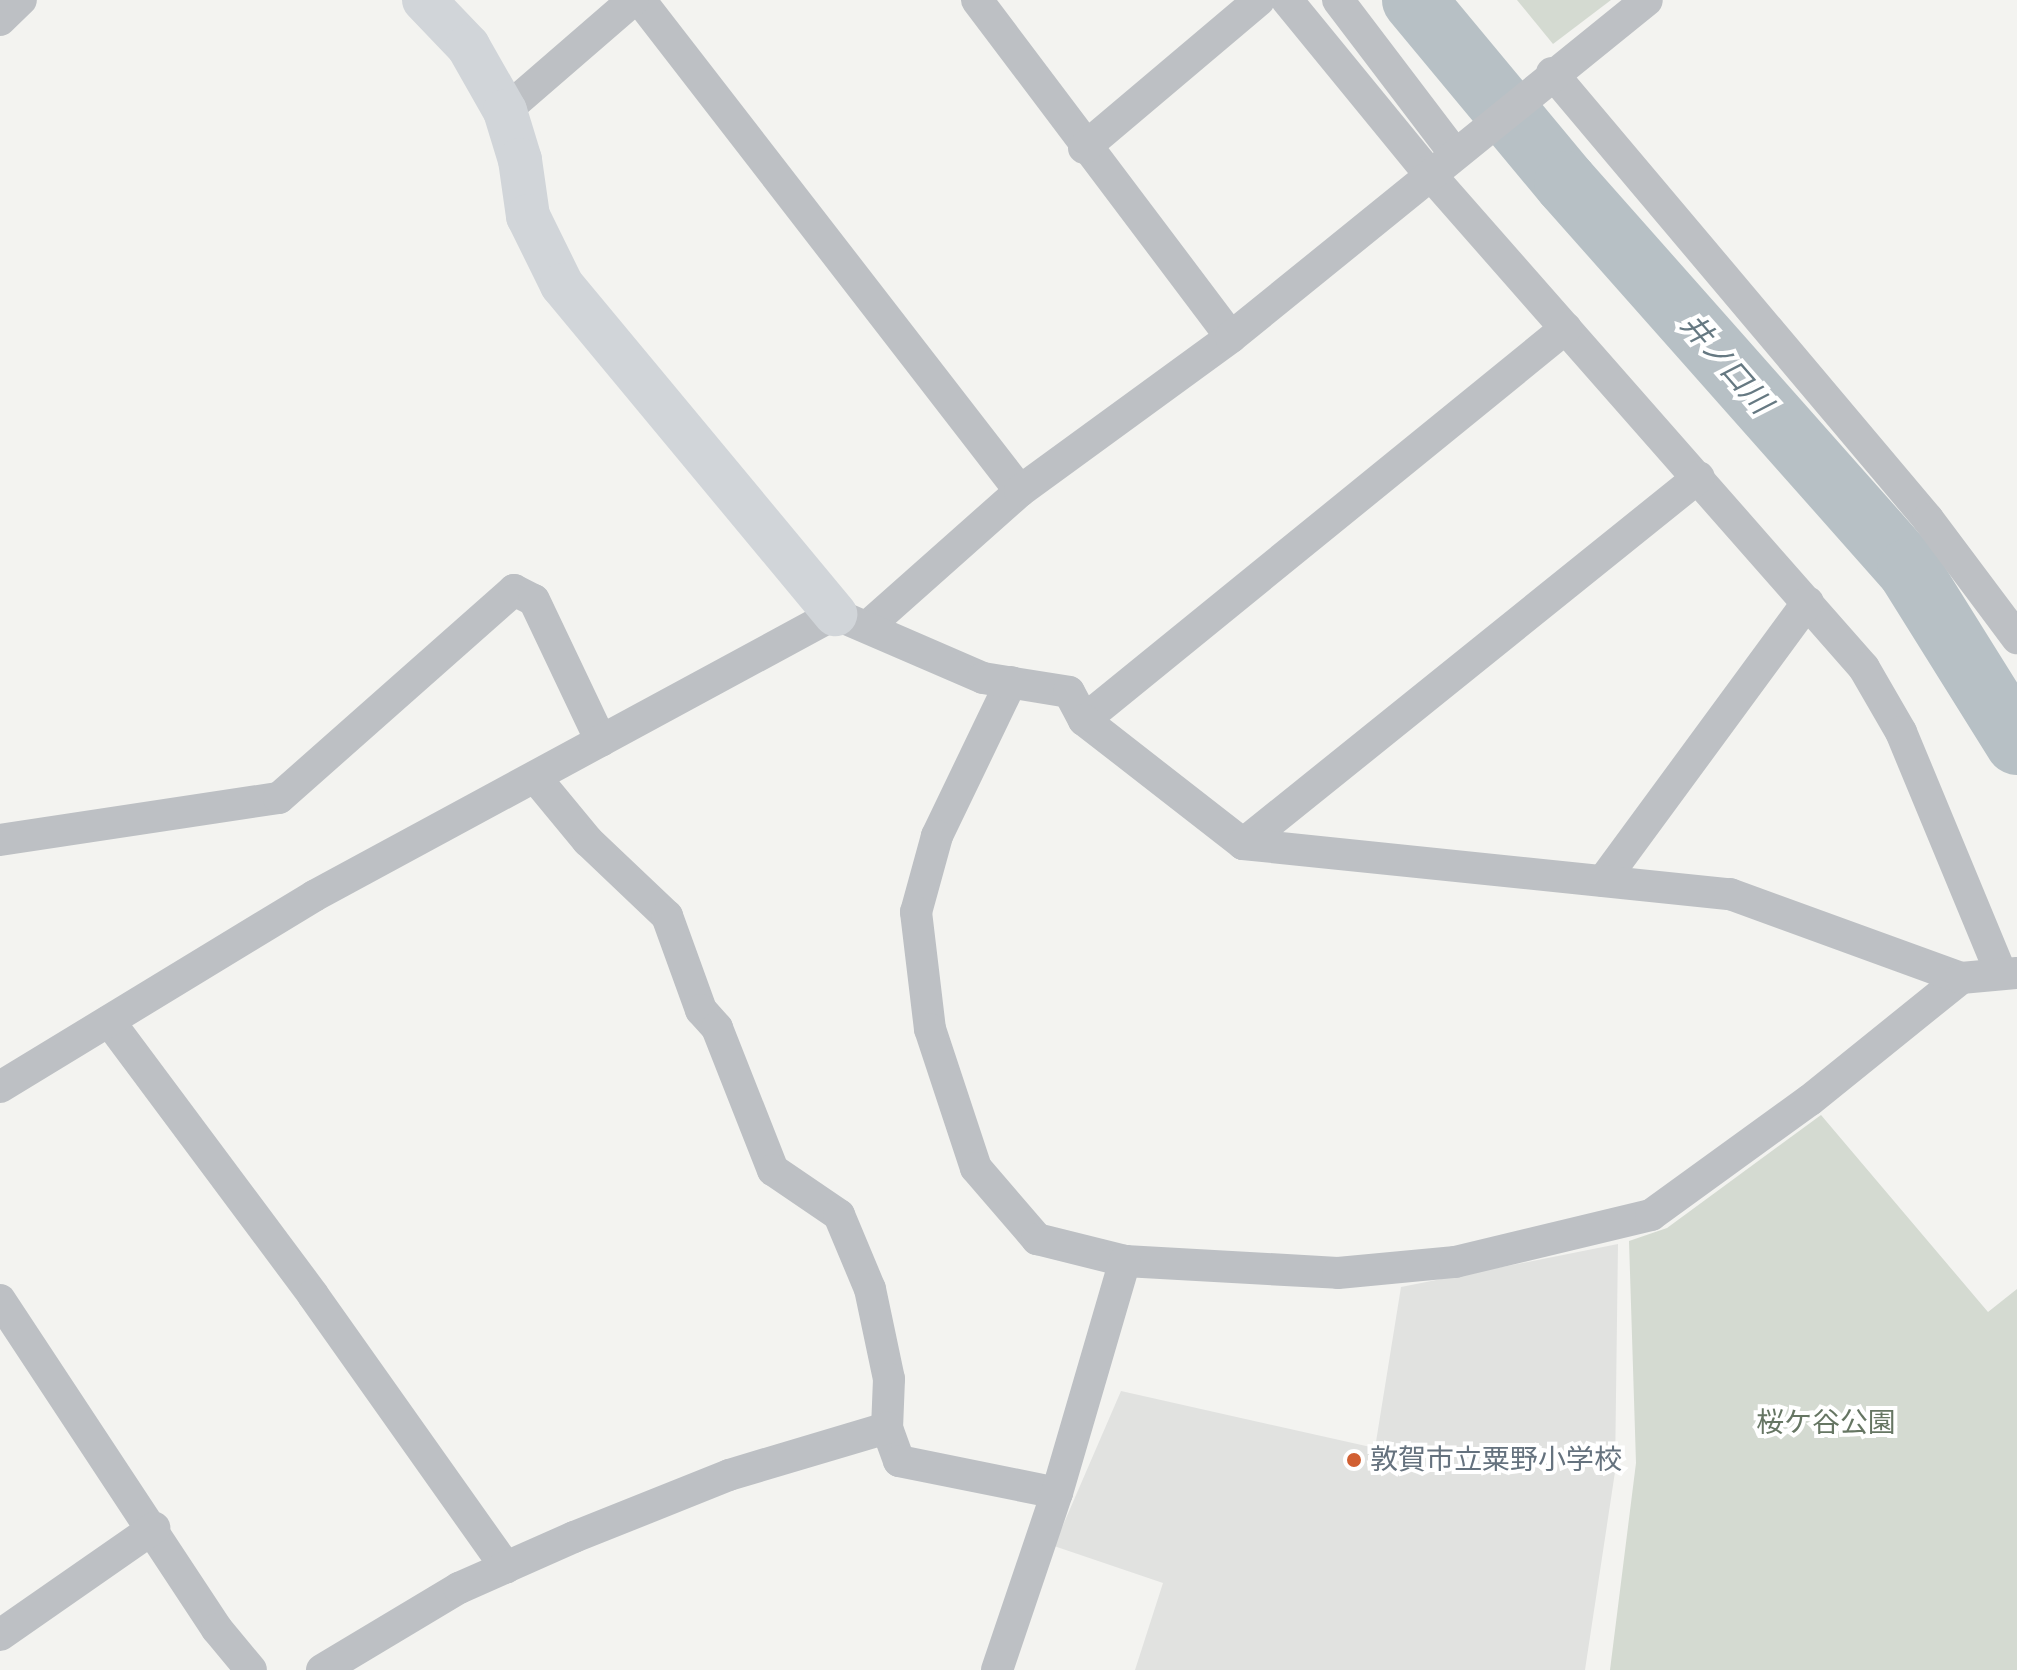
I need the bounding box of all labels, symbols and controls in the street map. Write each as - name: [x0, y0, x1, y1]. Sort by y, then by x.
- water label: 井ノ口川: [1673, 307, 1779, 421]
- park label: 桜ケ谷公園: [1756, 1406, 1896, 1440]
- place label: 敦賀市立粟野小学校: [1370, 1443, 1622, 1477]
- marker: 敦賀市立粟野小学校: [1345, 1451, 1363, 1469]

